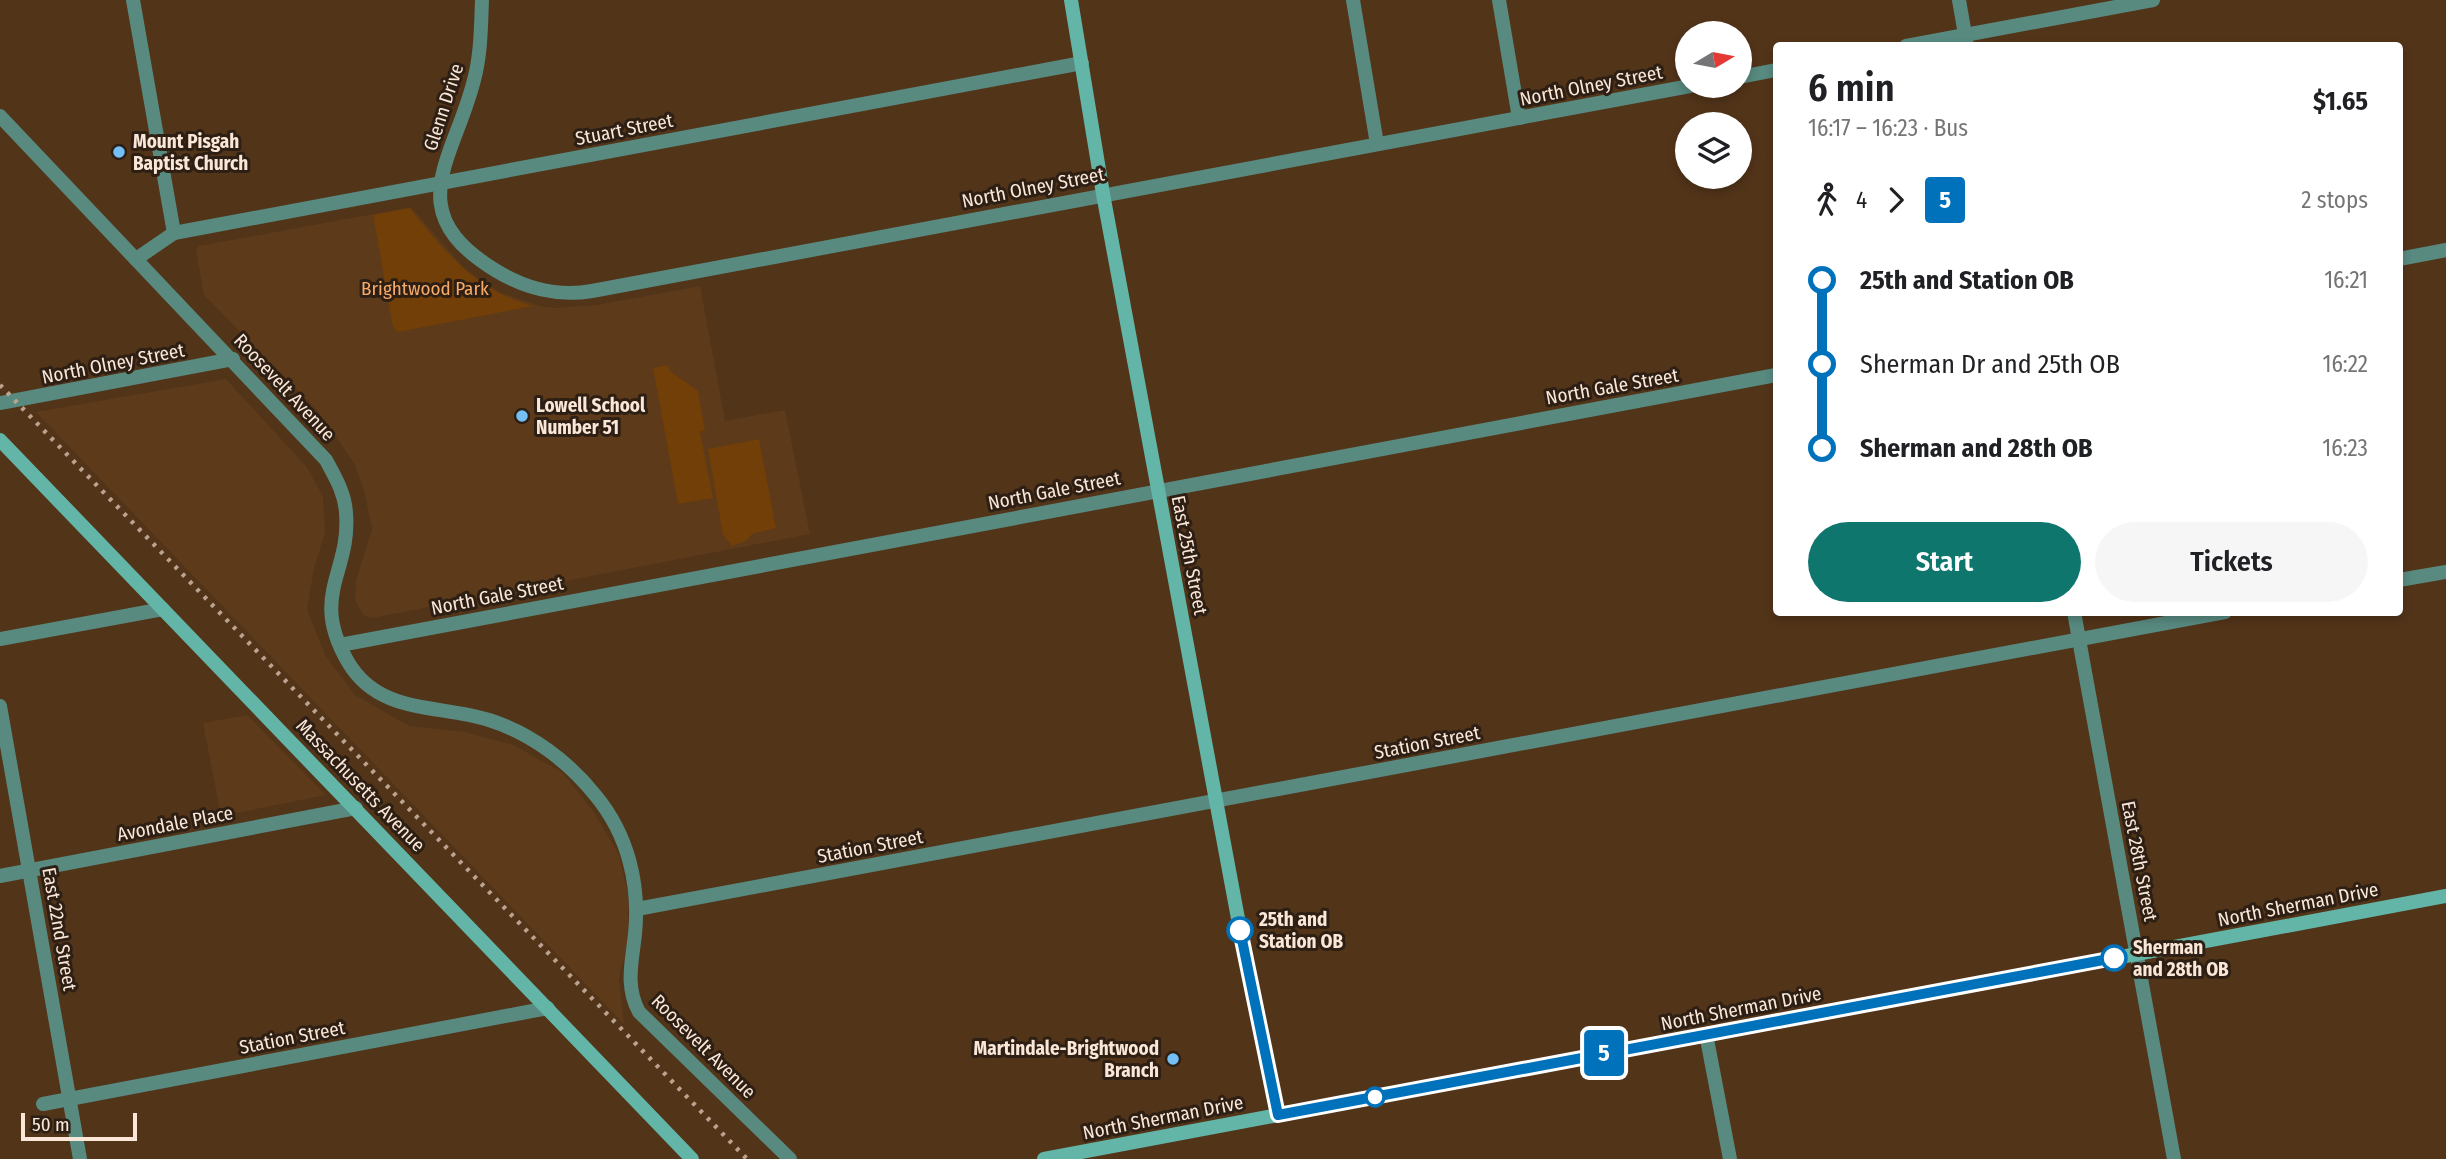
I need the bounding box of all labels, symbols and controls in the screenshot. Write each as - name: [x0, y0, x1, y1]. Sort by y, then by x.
- north arrow: [1675, 21, 1752, 98]
- map controls: [1675, 21, 1752, 189]
- street label: North Olney Street: [1518, 60, 1665, 111]
- street label: Glenn Drive: [419, 61, 468, 153]
- text: 6 min: [1808, 65, 1895, 111]
- text: $1.65: [2313, 86, 2368, 117]
- street label: Stuart Street: [573, 109, 676, 150]
- button: layers: [1675, 112, 1752, 189]
- text: 16:17 – 16:23 · Bus: [1808, 114, 1968, 142]
- place label: Mount Pisgah Baptist Church: [133, 130, 248, 175]
- marker: Mount Pisgah Baptist Church: [111, 144, 127, 160]
- street label: North Olney Street: [960, 162, 1107, 213]
- icon: walk: [1808, 181, 1846, 219]
- icon: forward: [1877, 181, 1915, 219]
- text: 4: [1856, 186, 1867, 214]
- text: 5: [1939, 186, 1951, 214]
- text: 2 stops: [2301, 186, 2368, 214]
- text: 25th and Station OB: [1860, 265, 2074, 296]
- text: 16:21: [2324, 266, 2368, 294]
- park label: Brightwood Park: [361, 277, 489, 300]
- street label: Roosevelt Avenue: [229, 329, 340, 446]
- street label: North Olney Street: [40, 338, 187, 389]
- text: Sherman Dr and 25th OB: [1860, 349, 2120, 380]
- text: 16:22: [2322, 350, 2368, 378]
- street label: North Gale Street: [1544, 363, 1681, 409]
- place label: Lowell School Number 51: [536, 394, 646, 439]
- marker: Lowell School Number 51: [514, 408, 530, 424]
- text: Sherman and 28th OB: [1860, 433, 2093, 464]
- text: 16:23: [2322, 434, 2368, 462]
- street label: North Gale Street: [986, 466, 1123, 515]
- street label: East 25th Street: [1167, 493, 1212, 617]
- button: Start: [1808, 522, 2081, 602]
- button: Tickets: [2095, 522, 2368, 602]
- street label: North Gale Street: [429, 571, 566, 620]
- street label: Massachusetts Avenue: [291, 714, 430, 856]
- street label: Station Street: [1372, 721, 1483, 764]
- street label: East 28th Street: [2117, 799, 2163, 924]
- street label: Avondale Place: [115, 801, 235, 846]
- street label: Station Street: [815, 825, 926, 868]
- street label: East 22nd Street: [37, 866, 82, 993]
- street label: North Sherman Drive: [2216, 878, 2380, 931]
- place label: 25th and Station OB: [1258, 908, 1343, 953]
- marker: 25th and Station OB: [1227, 917, 1253, 943]
- place label: Sherman and 28th OB: [2133, 936, 2229, 981]
- marker: Sherman and 28th OB: [2101, 945, 2127, 971]
- street label: North Sherman Drive: [1659, 982, 1823, 1035]
- street label: Roosevelt Avenue: [647, 989, 761, 1103]
- street label: Station Street: [237, 1016, 348, 1059]
- line badge: 5: [1581, 1030, 1627, 1076]
- place label: Martindale-Brightwood Branch: [974, 1037, 1159, 1082]
- text: 5: [1598, 1039, 1610, 1067]
- marker: Martindale-Brightwood Branch: [1165, 1051, 1181, 1067]
- unlabelled marker: [1365, 1087, 1385, 1107]
- street label: North Sherman Drive: [1081, 1091, 1245, 1144]
- scale bar: [21, 1110, 136, 1142]
- text: 50 m: [32, 1113, 70, 1136]

